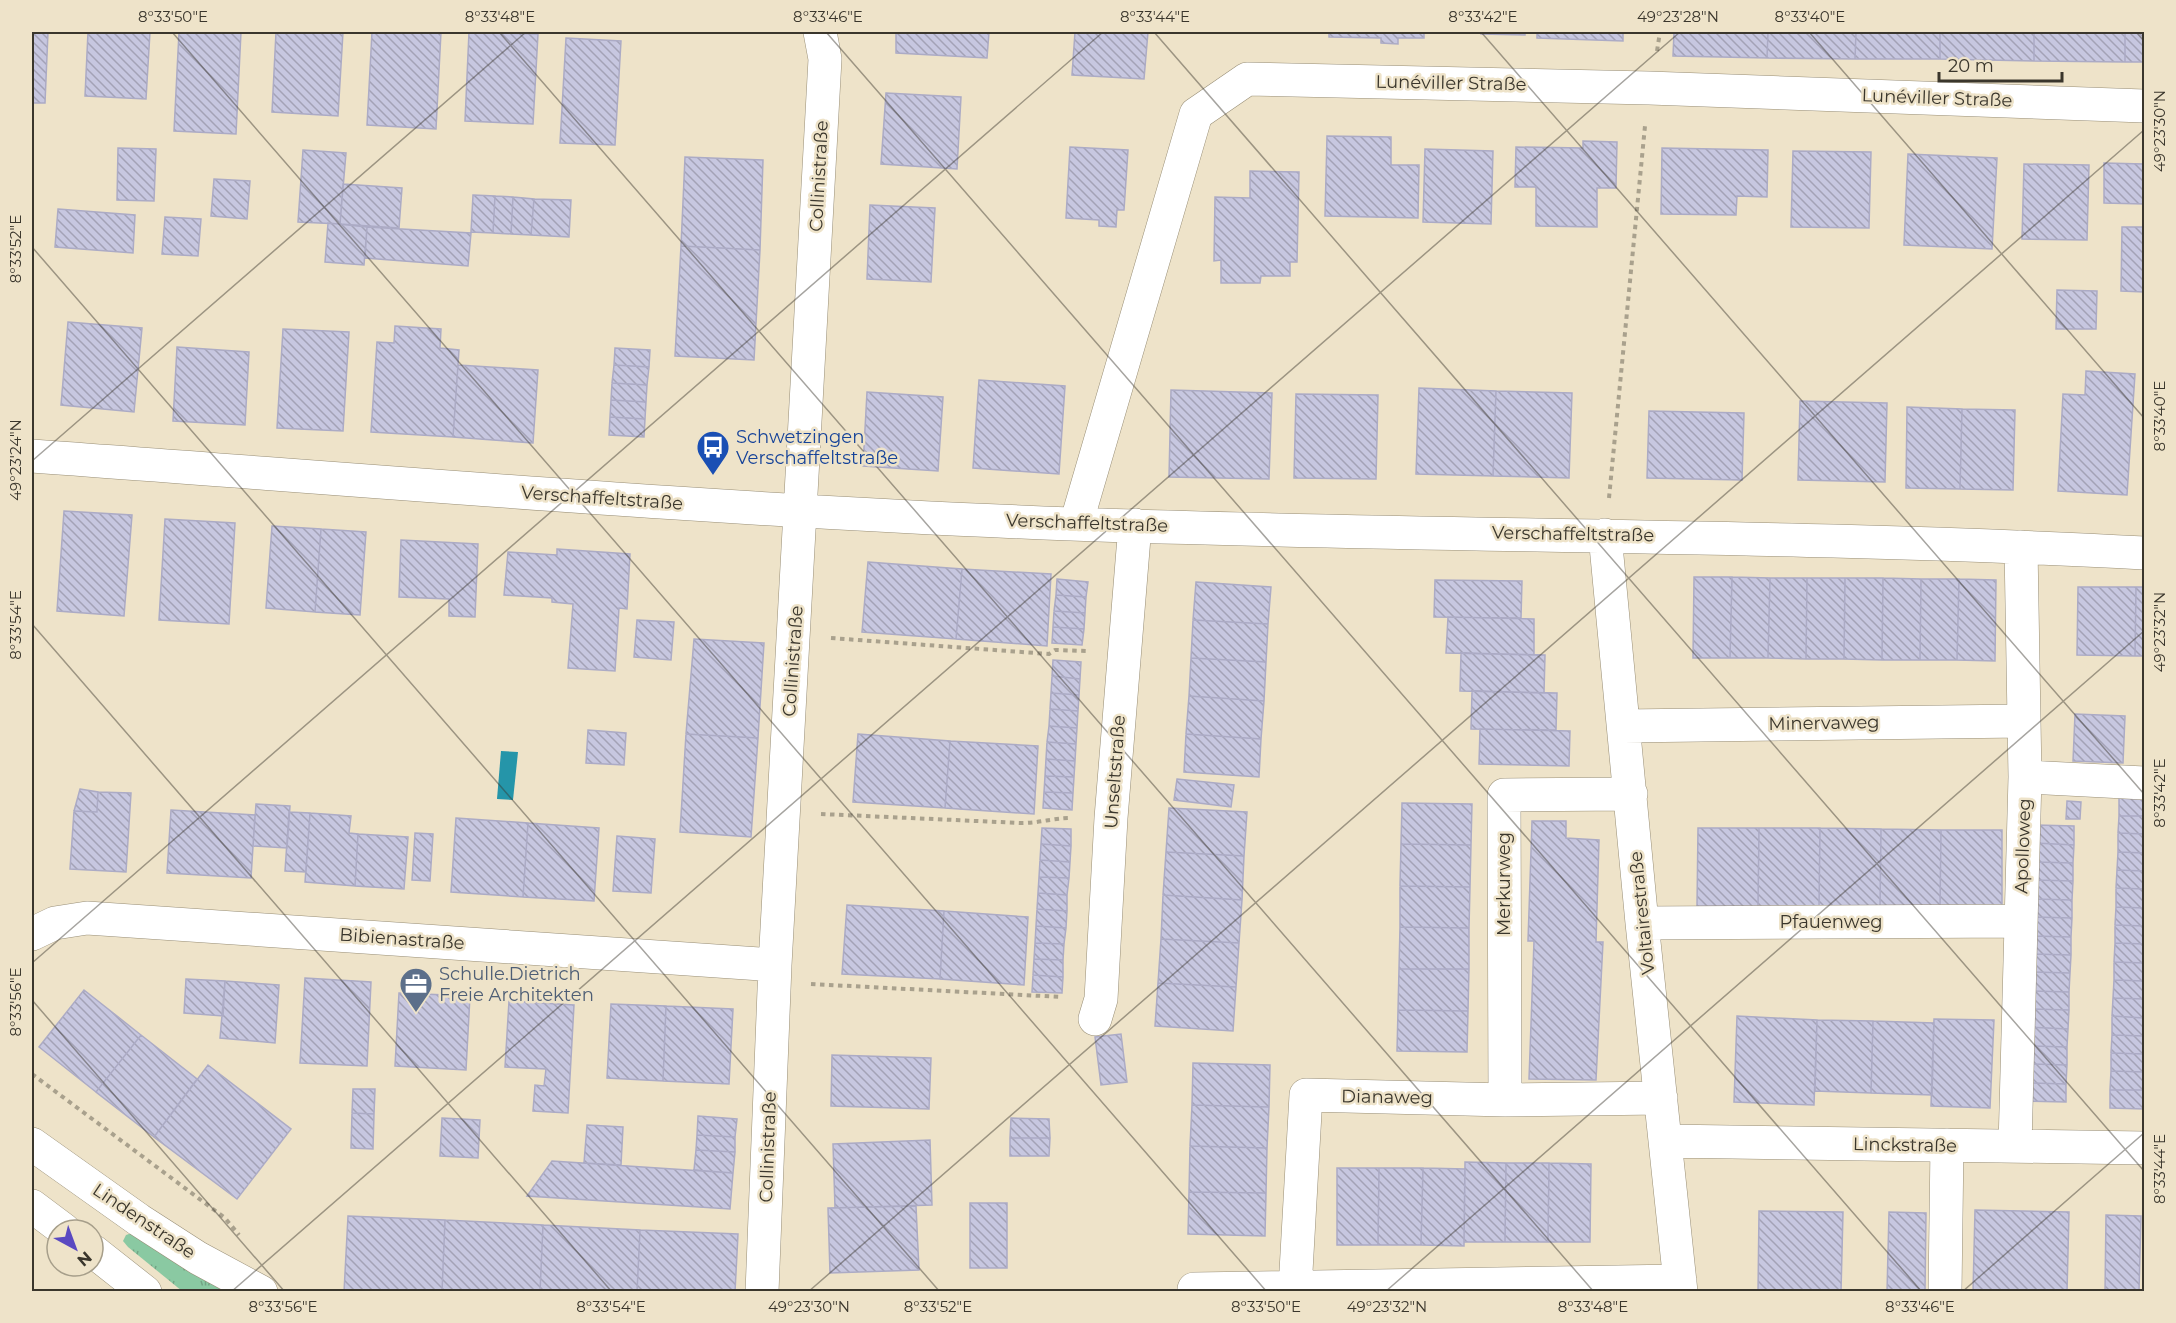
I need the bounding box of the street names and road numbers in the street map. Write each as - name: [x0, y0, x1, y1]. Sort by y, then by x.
- street label: Lunéviller Straße: [1375, 71, 1527, 95]
- street label: Lunéviller Straße: [1861, 84, 2013, 112]
- street label: Collinistraße: [805, 120, 833, 232]
- street label: Verschaffeltstraße: [520, 481, 684, 515]
- street label: Verschaffeltstraße: [1006, 509, 1169, 537]
- street label: Verschaffeltstraße: [1492, 522, 1654, 546]
- street label: Collinistraße: [778, 605, 808, 717]
- street label: Minervaweg: [1768, 711, 1880, 735]
- street label: Unseltstraße: [1100, 714, 1130, 830]
- street label: Apolloweg: [2010, 798, 2036, 894]
- street label: Merkurweg: [1493, 832, 1515, 936]
- street label: Voltairestraße: [1625, 850, 1659, 976]
- street label: Pfauenweg: [1779, 911, 1883, 933]
- street label: Bibienastraße: [339, 924, 465, 954]
- street label: Dianaweg: [1341, 1085, 1433, 1109]
- street label: Collinistraße: [755, 1091, 781, 1203]
- street label: Linckstraße: [1853, 1133, 1957, 1157]
- street label: Lindenstraße: [89, 1179, 200, 1263]

